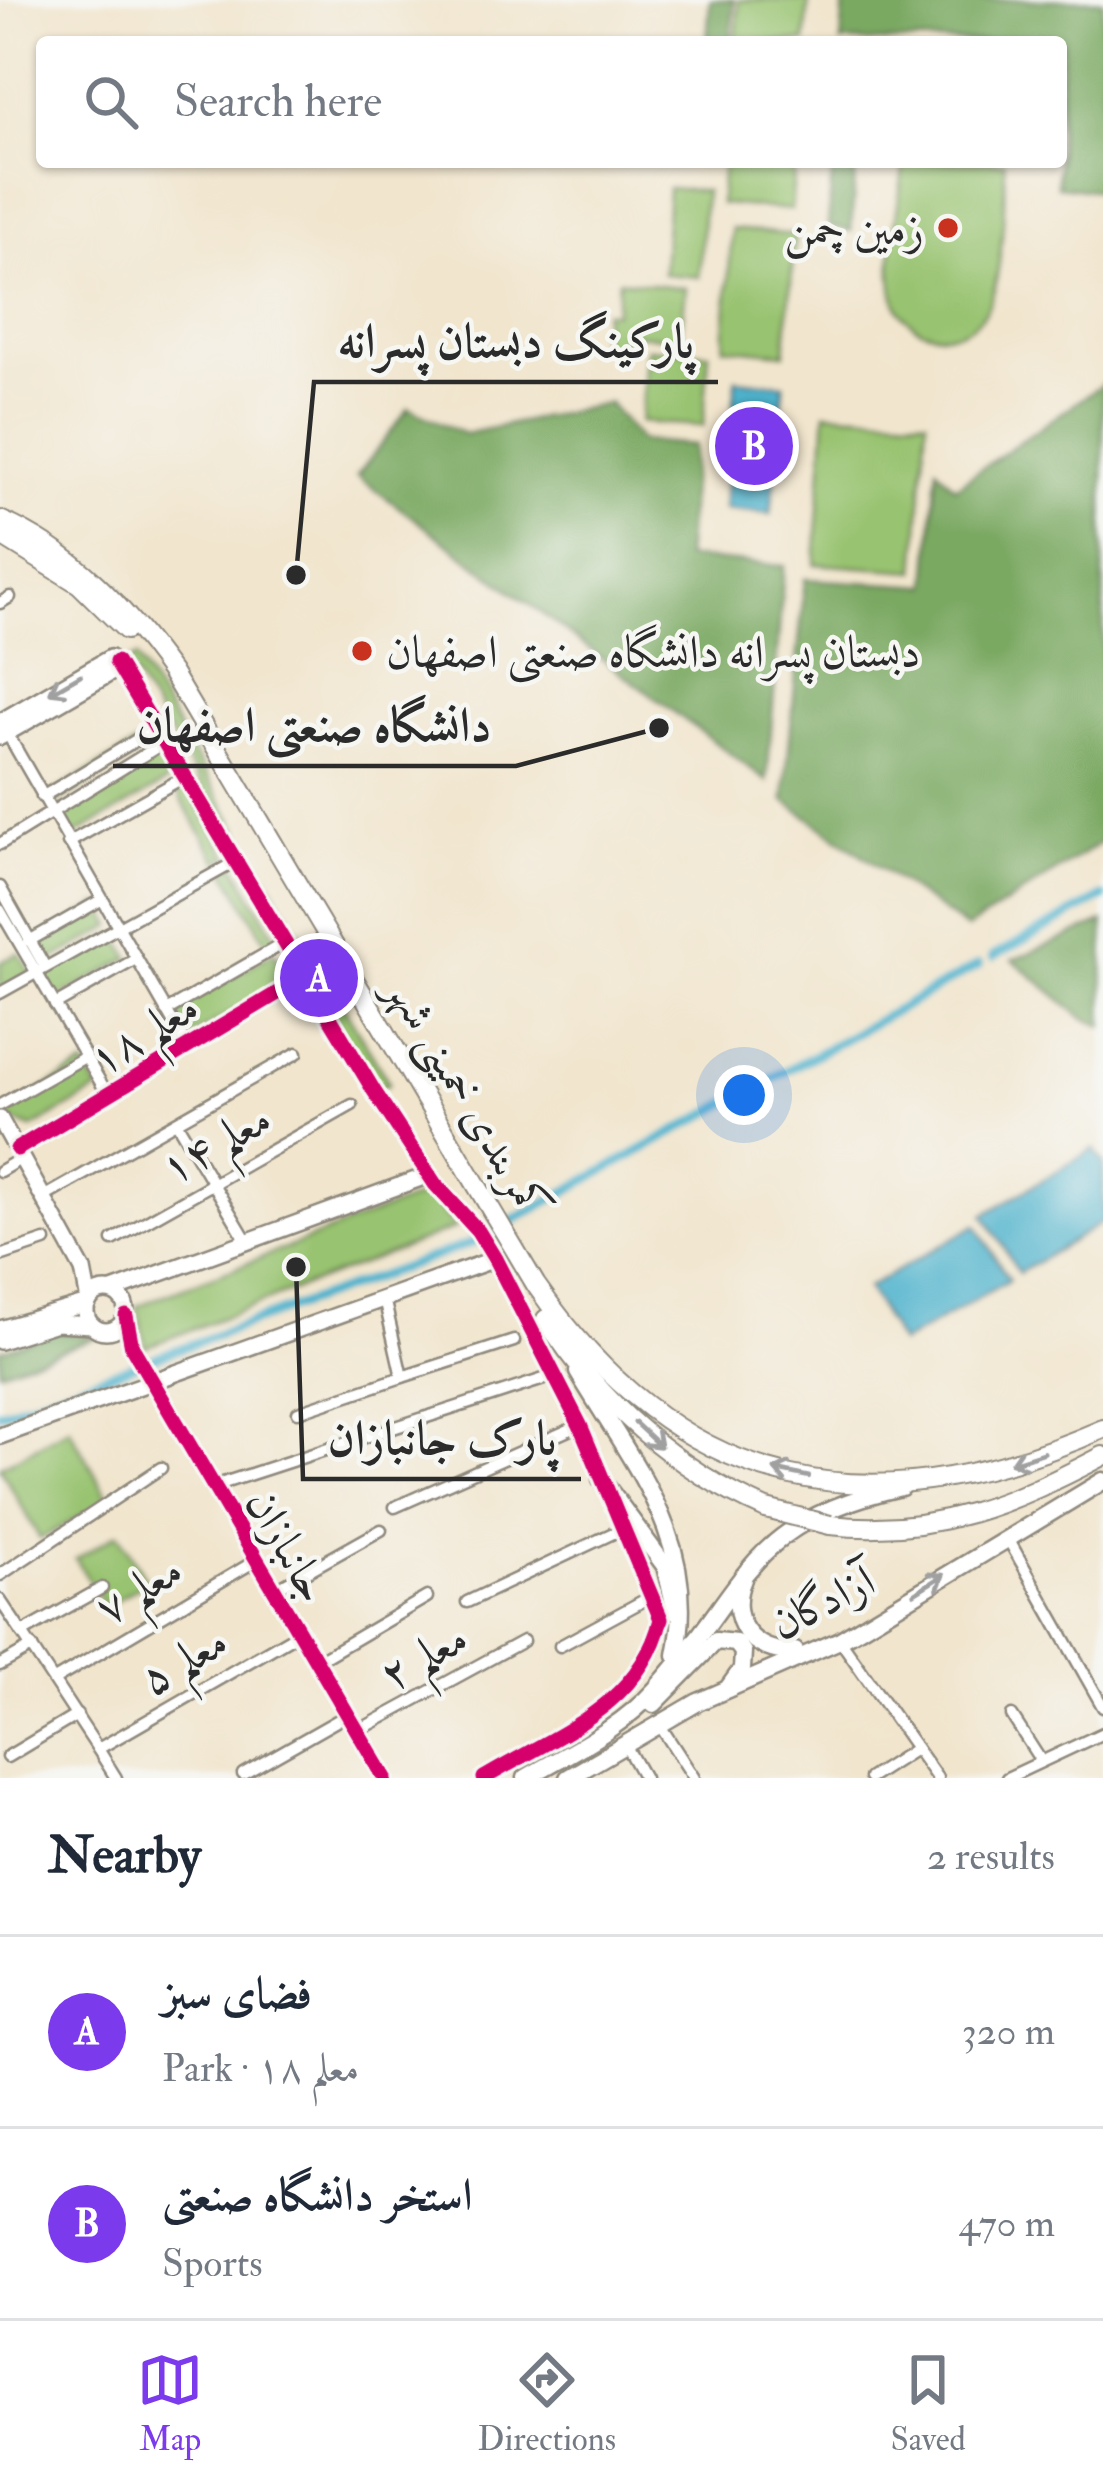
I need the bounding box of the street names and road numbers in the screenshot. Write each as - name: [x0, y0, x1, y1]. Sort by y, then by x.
- street label: کمربندی خمینی شهر: [369, 963, 563, 1233]
- street label: معلم ۱۸: [79, 979, 217, 1102]
- street label: معلم ۱۴: [151, 1091, 289, 1211]
- street label: جانبازان: [233, 1480, 342, 1612]
- street label: معلم ۷: [85, 1542, 201, 1651]
- street label: آزادگان: [761, 1551, 888, 1653]
- street label: معلم ۲: [370, 1610, 485, 1717]
- street label: معلم ۵: [130, 1614, 246, 1722]

